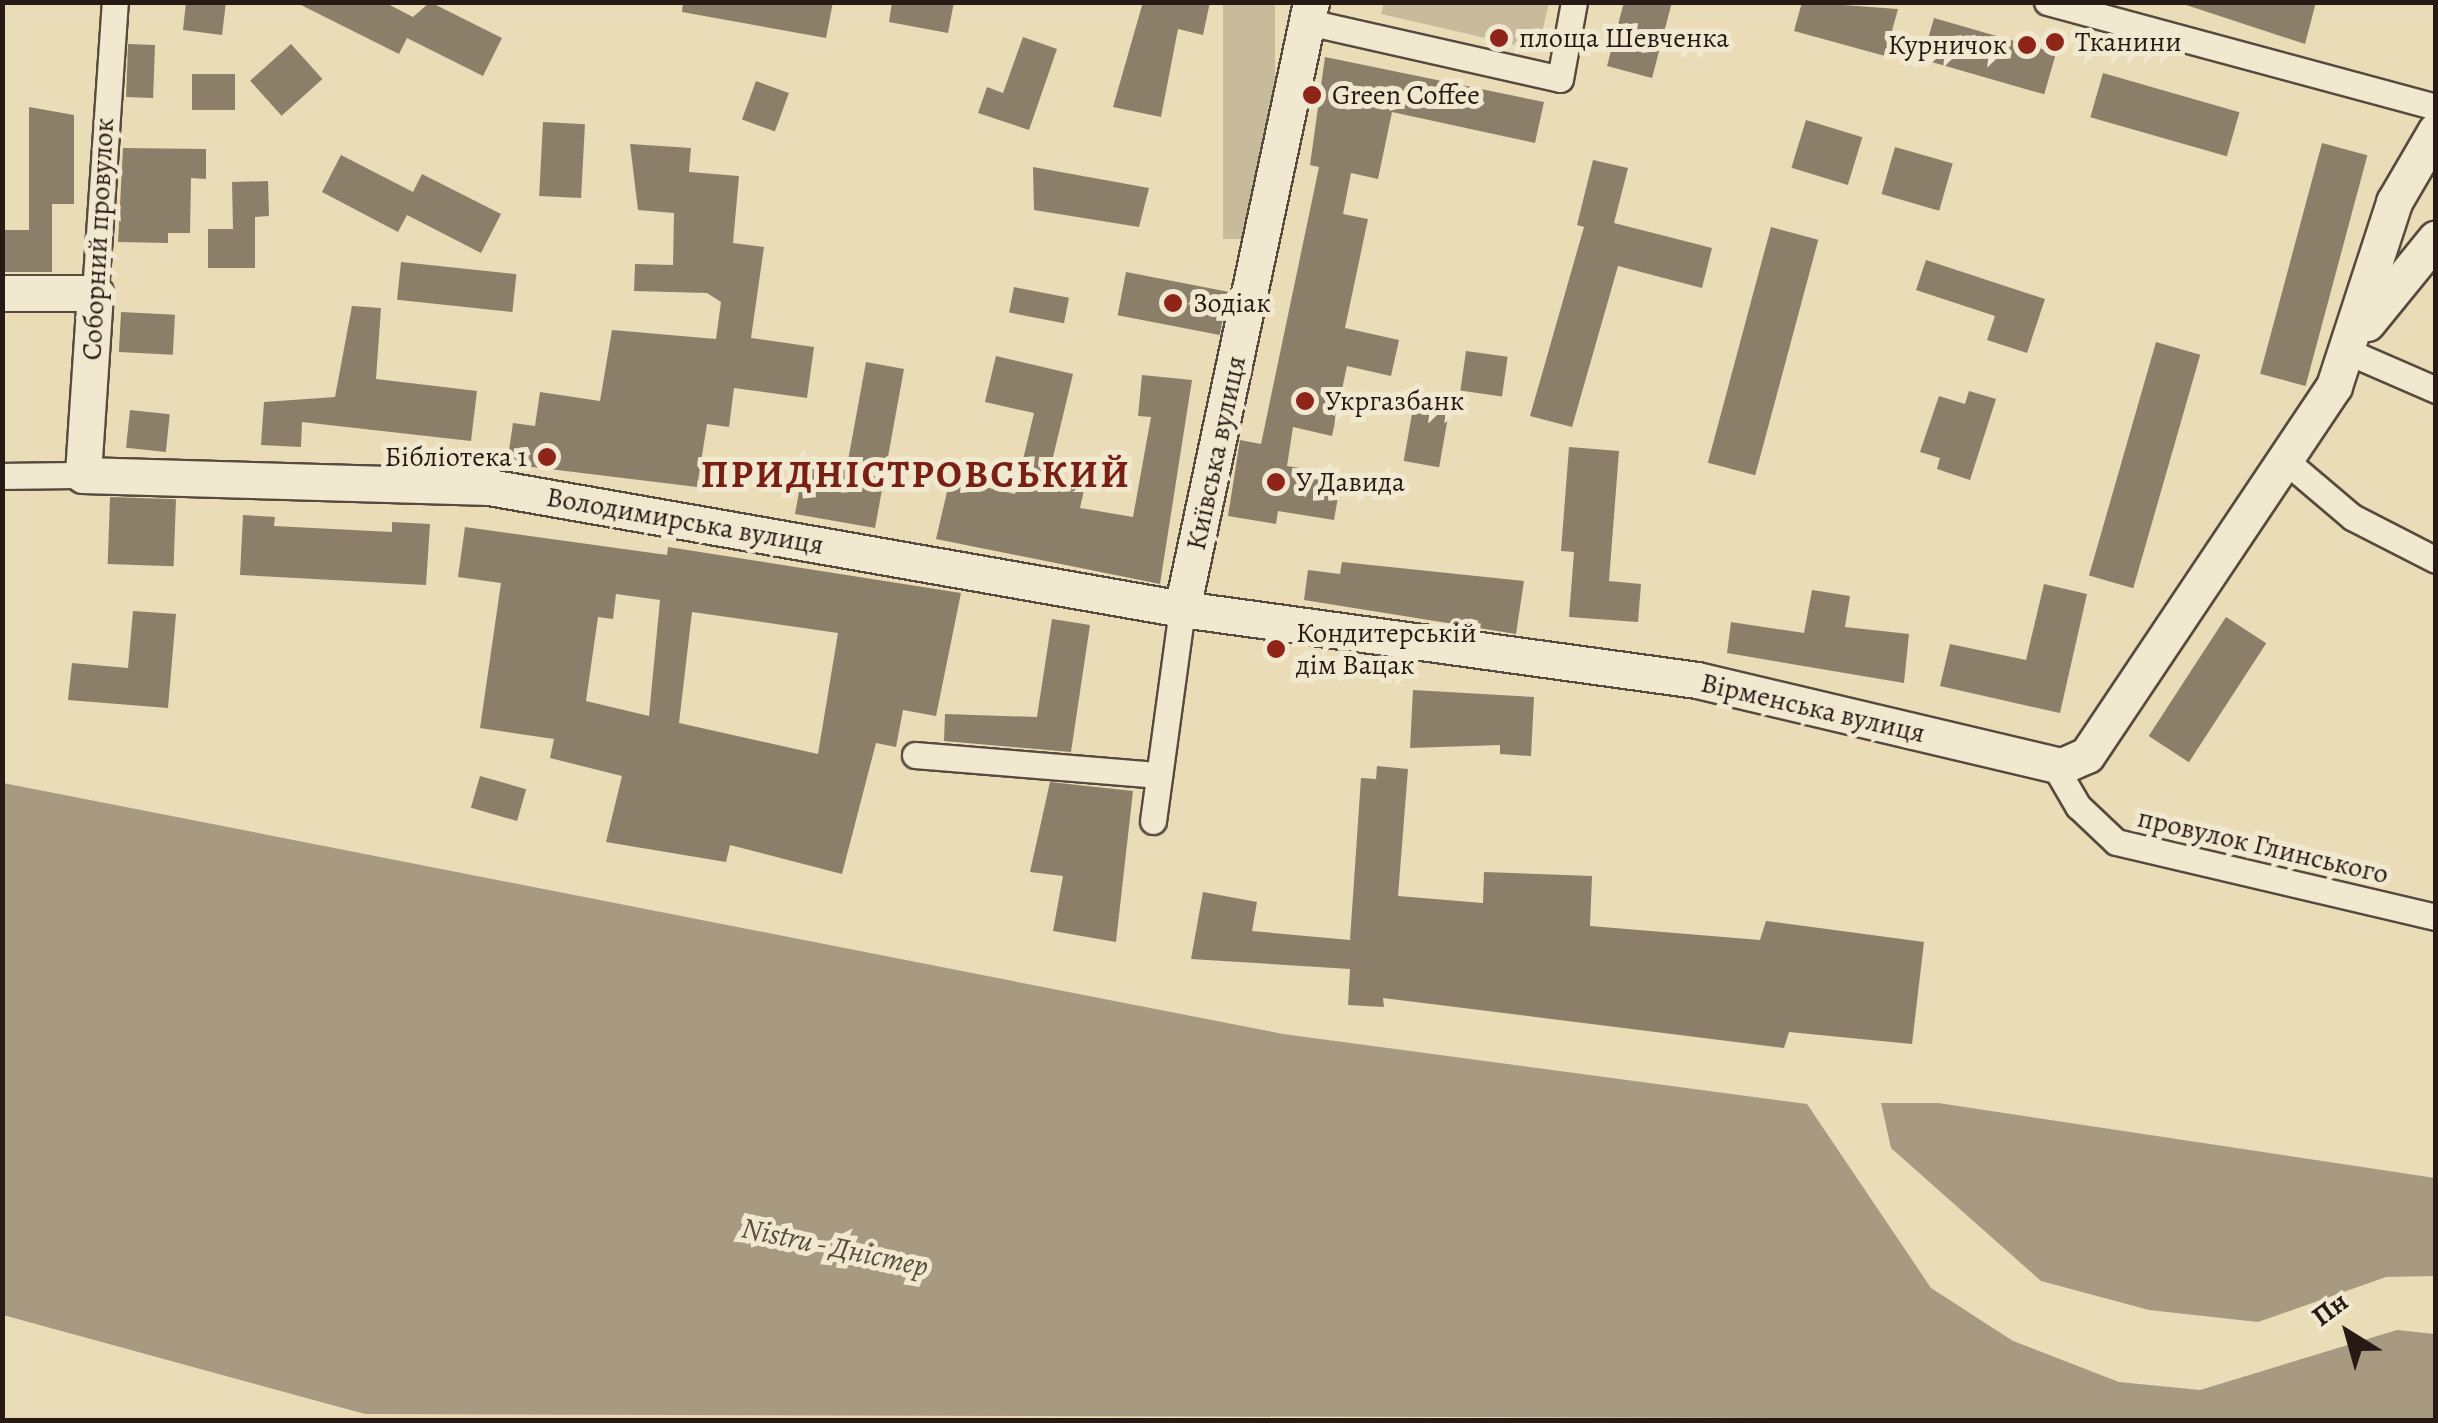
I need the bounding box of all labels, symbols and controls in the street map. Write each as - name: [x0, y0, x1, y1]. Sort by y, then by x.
- place label: площа Шевченка: [1519, 21, 1729, 55]
- place label: Тканини: [2075, 25, 2182, 59]
- marker: площа Шевченка: [1488, 27, 1510, 49]
- place label: Курничок: [1888, 28, 2007, 62]
- marker: Тканини: [2044, 31, 2066, 53]
- marker: Курничок: [2016, 34, 2038, 56]
- place label: Green Coffee: [1332, 78, 1480, 112]
- marker: Green Coffee: [1301, 84, 1323, 106]
- street label: Соборний провулок: [75, 117, 121, 361]
- place label: Зодіак: [1193, 286, 1271, 320]
- marker: Зодіак: [1162, 292, 1184, 314]
- street label: Київська вулиця: [1179, 353, 1253, 553]
- place label: Укргазбанк: [1325, 384, 1464, 418]
- marker: Укргазбанк: [1294, 390, 1316, 412]
- place label: Бібліотека 1: [385, 440, 527, 474]
- marker: Бібліотека 1: [536, 446, 558, 468]
- district label: ПРИДНІСТРОВСЬКИЙ: [701, 452, 1131, 498]
- place label: У Давида: [1296, 465, 1405, 499]
- marker: У Давида: [1265, 471, 1287, 493]
- street label: Володимирська вулиця: [544, 480, 826, 562]
- place label: Кондитерській дім Вацак: [1296, 616, 1477, 682]
- marker: Кондитерській дім Вацак: [1265, 638, 1287, 660]
- street label: Вірменська вулиця: [1698, 666, 1928, 750]
- street label: провулок Глинського: [2134, 801, 2392, 891]
- water label: Nistru - Дністер: [738, 1210, 932, 1284]
- north arrow: [2298, 1283, 2398, 1383]
- text: Пн: [2304, 1283, 2356, 1335]

